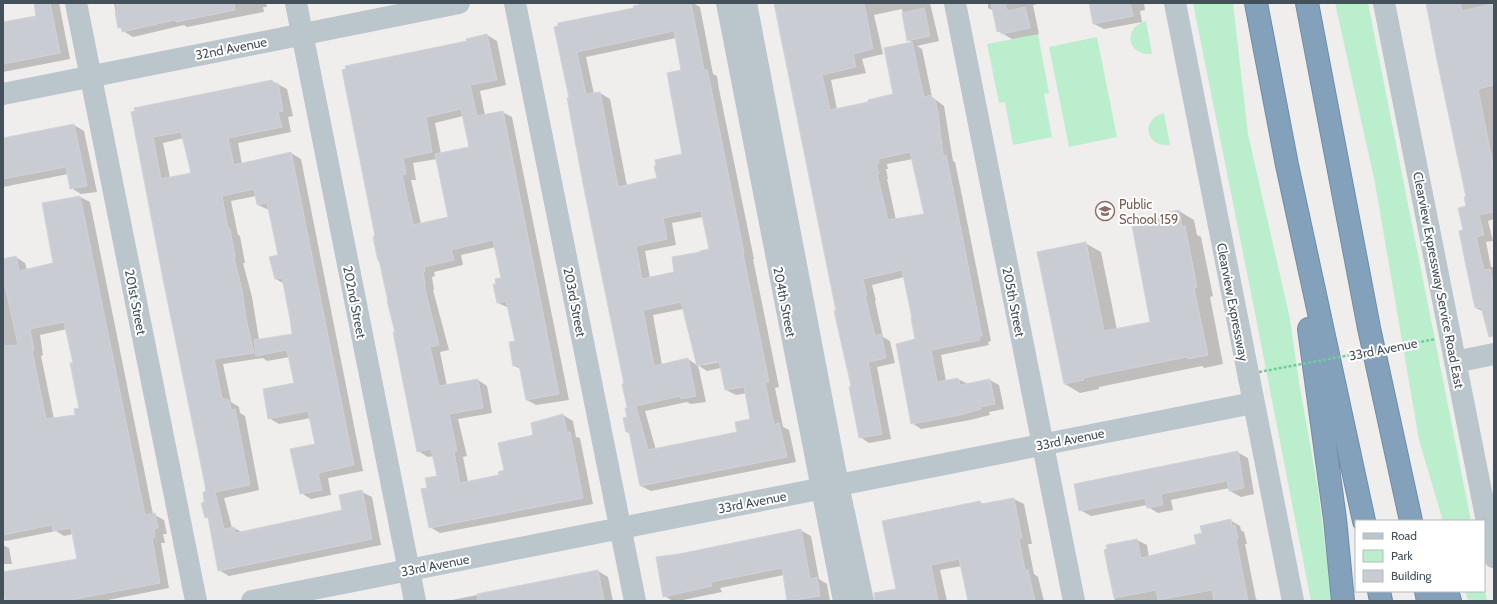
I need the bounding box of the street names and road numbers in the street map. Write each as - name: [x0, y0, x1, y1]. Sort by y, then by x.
- street label: 32nd Avenue: [194, 33, 268, 63]
- street label: Clearview Expressway Service Road East: [1410, 170, 1468, 390]
- street label: Clearview Expressway: [1214, 242, 1252, 363]
- street label: 202nd Street: [340, 264, 370, 340]
- street label: 203rd Street: [560, 266, 590, 339]
- street label: 204th Street: [770, 266, 800, 339]
- street label: 205th Street: [999, 266, 1029, 339]
- street label: 201st Street: [122, 268, 150, 337]
- street label: 33rd Avenue: [1347, 334, 1419, 363]
- street label: 33rd Avenue: [1034, 424, 1106, 453]
- street label: 33rd Avenue: [716, 487, 788, 516]
- street label: 33rd Avenue: [399, 550, 471, 579]

